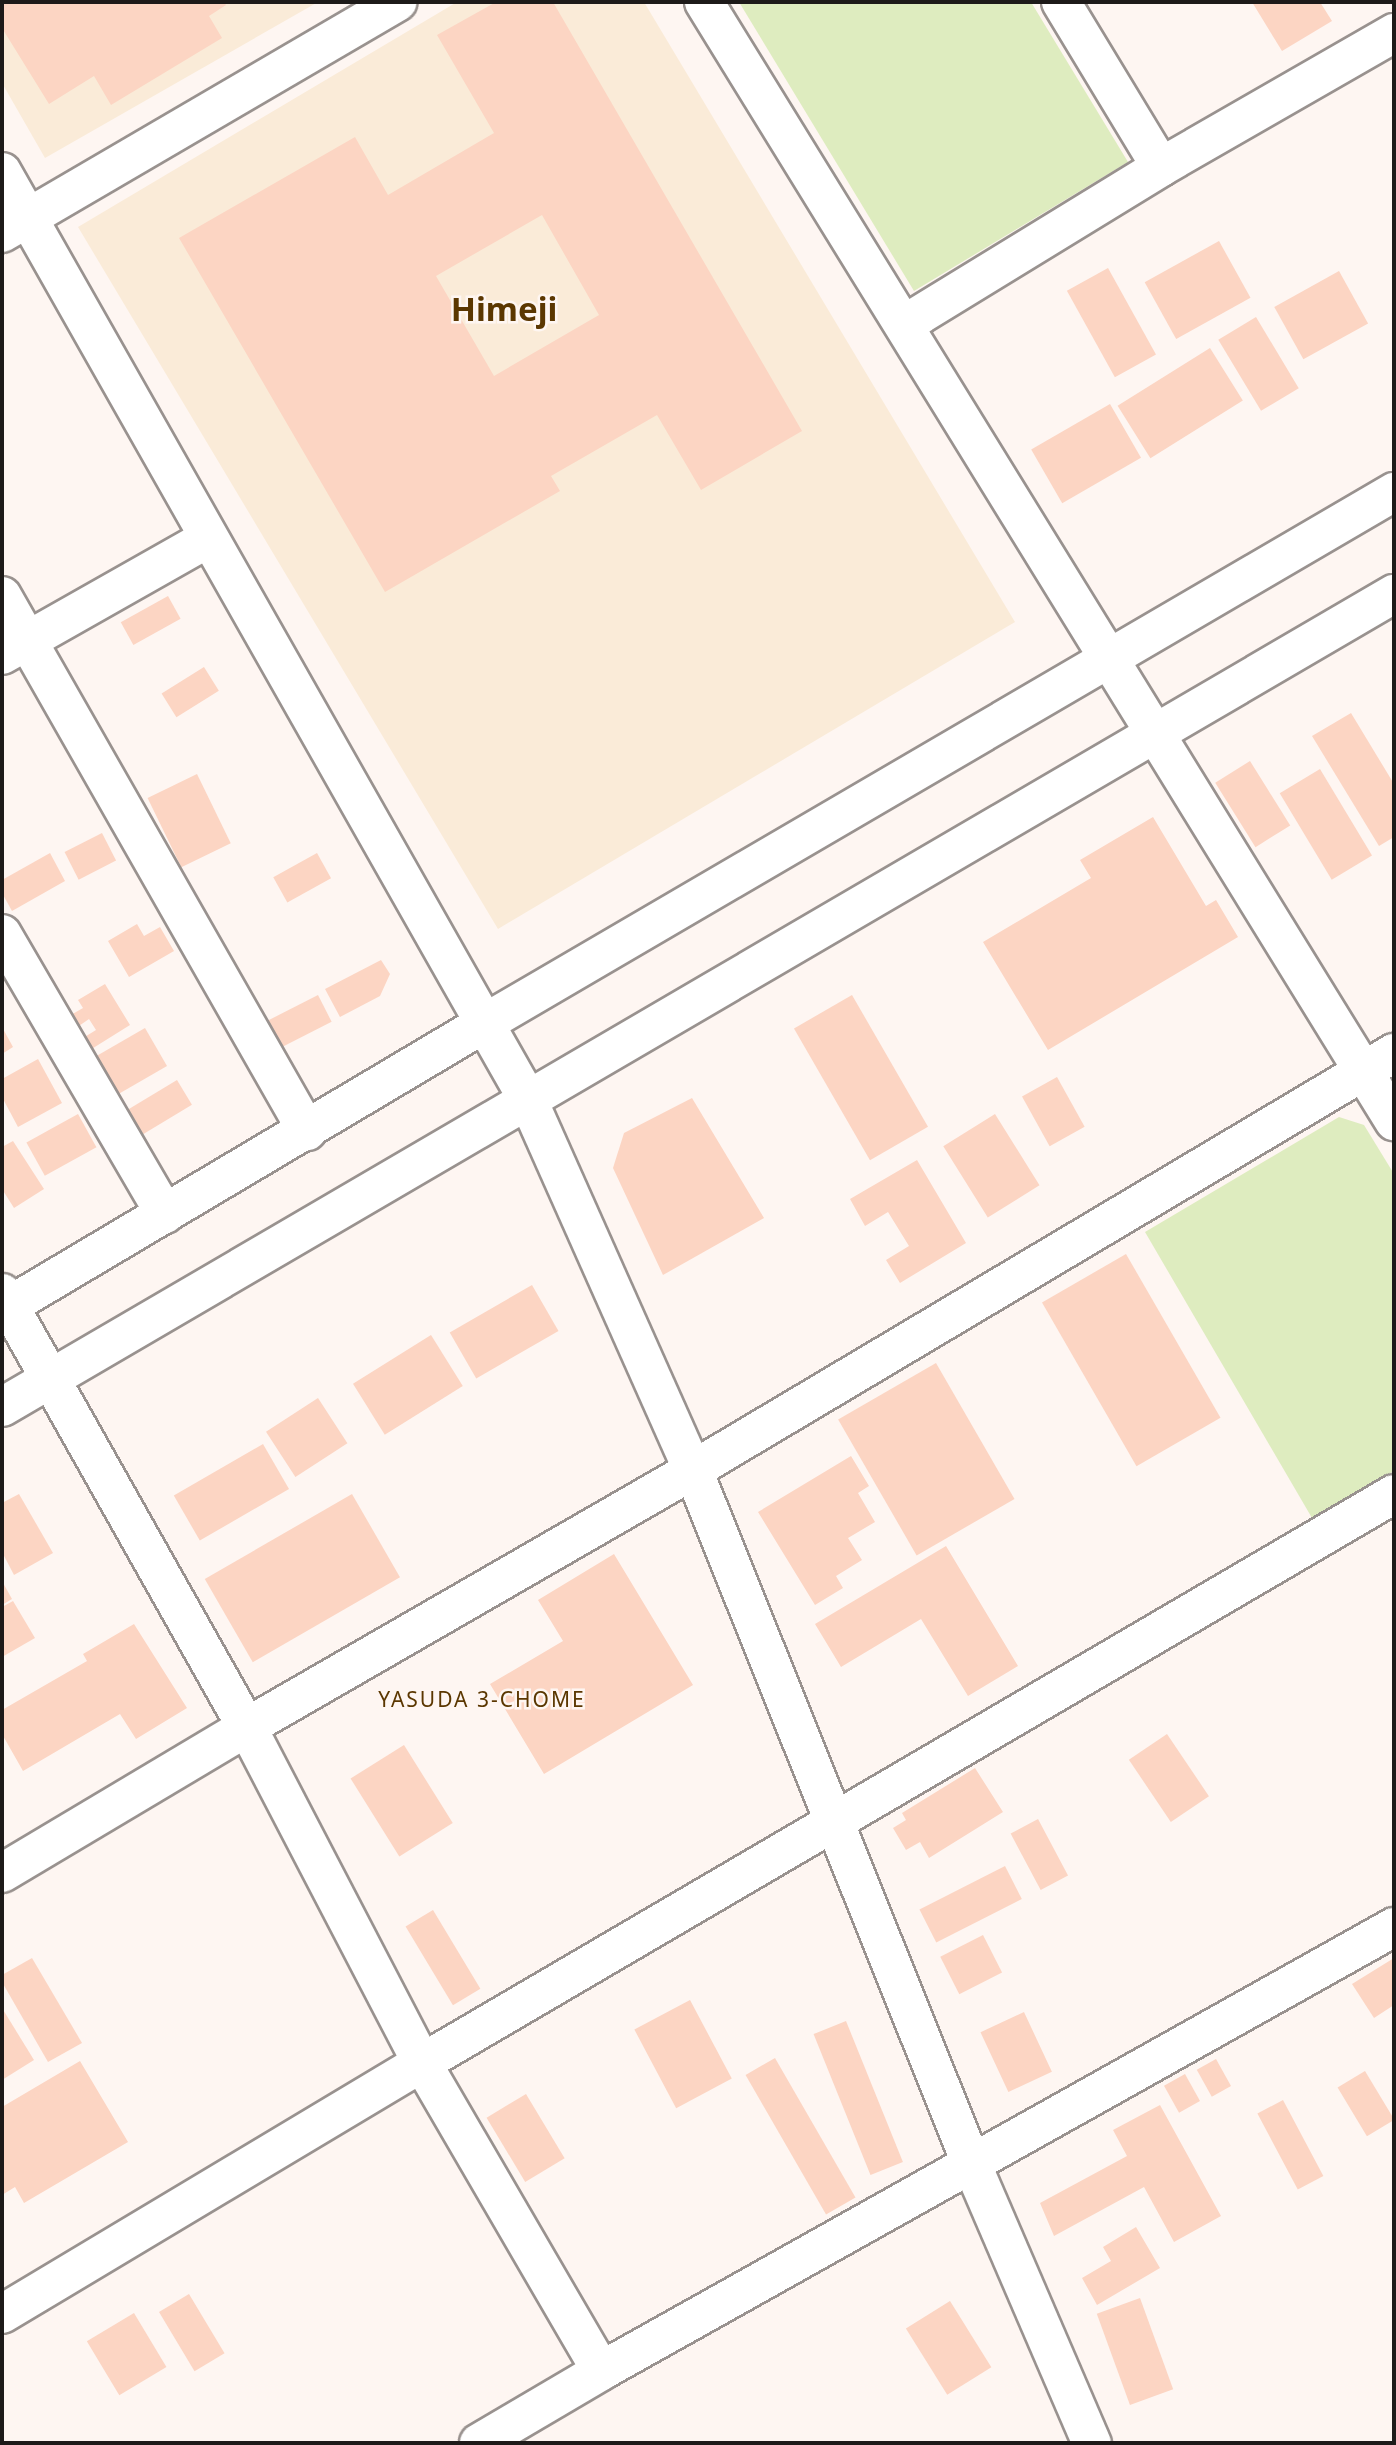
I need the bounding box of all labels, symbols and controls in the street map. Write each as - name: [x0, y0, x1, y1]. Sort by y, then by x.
- district label: Himeji: [451, 289, 557, 329]
- district label: YASUDA 3-CHOME: [380, 1686, 584, 1712]

